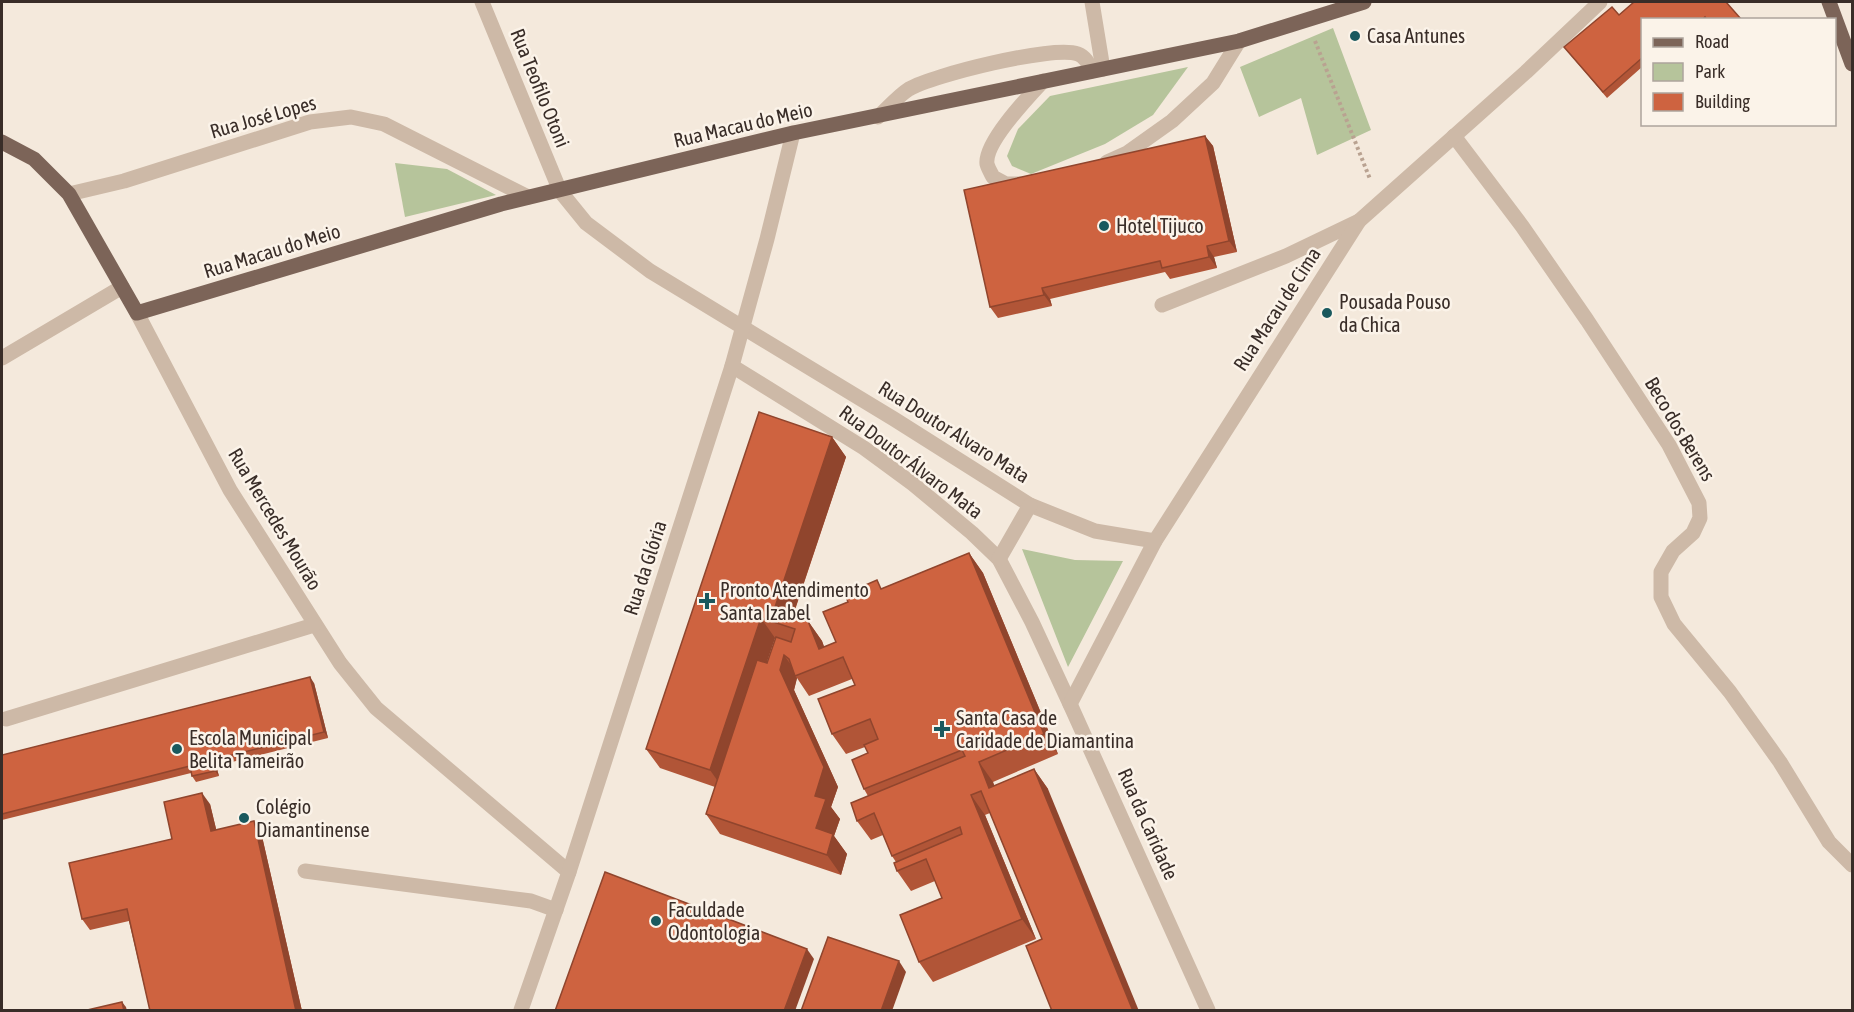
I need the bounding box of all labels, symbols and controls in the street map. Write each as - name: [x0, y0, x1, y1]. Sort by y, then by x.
- legend: [1641, 18, 1836, 126]
- place label: Casa Antunes: [1367, 24, 1465, 47]
- street label: Rua Teofilo Otoni: [506, 25, 575, 151]
- marker: Casa Antunes: [1348, 29, 1362, 43]
- text: Road: [1695, 31, 1729, 52]
- text: Park: [1695, 61, 1725, 82]
- street label: Rua José Lopes: [207, 90, 318, 143]
- text: Building: [1695, 91, 1750, 112]
- street label: Rua Macau do Meio: [671, 97, 814, 152]
- place label: Hotel Tijuco: [1116, 214, 1204, 237]
- street label: Rua Macau do Meio: [201, 219, 343, 282]
- marker: Hotel Tijuco: [1097, 219, 1111, 233]
- street label: Rua Macau de Cima: [1228, 243, 1325, 375]
- place label: Pousada Pouso da Chica: [1339, 290, 1451, 336]
- marker: Pousada Pouso da Chica: [1320, 306, 1334, 320]
- street label: Beco dos Berens: [1640, 373, 1720, 485]
- street label: Rua Doutor Alvaro Mata: [875, 376, 1034, 487]
- street label: Rua Doutor Álvaro Mata: [835, 400, 988, 523]
- street label: Rua Mercedes Mourão: [224, 444, 327, 594]
- street label: Rua da Glória: [618, 518, 671, 618]
- place label: Pronto Atendimento Santa Izabel: [720, 578, 869, 624]
- marker: Pronto Atendimento Santa Izabel: [698, 592, 716, 610]
- place label: Santa Casa de Caridade de Diamantina: [956, 706, 1134, 752]
- marker: Santa Casa de Caridade de Diamantina: [933, 720, 951, 738]
- place label: Escola Municipal Belita Tameirão: [189, 726, 313, 772]
- marker: Escola Municipal Belita Tameirão: [170, 742, 184, 756]
- street label: Rua da Caridade: [1114, 765, 1183, 883]
- place label: Colégio Diamantinense: [256, 795, 369, 841]
- marker: Colégio Diamantinense: [237, 811, 251, 825]
- place label: Faculdade Odontologia: [668, 898, 760, 944]
- marker: Faculdade Odontologia: [649, 914, 663, 928]

